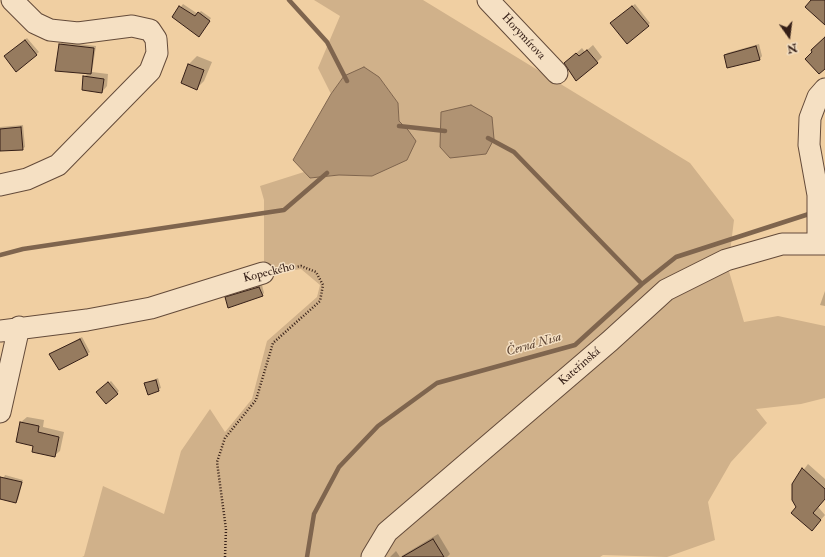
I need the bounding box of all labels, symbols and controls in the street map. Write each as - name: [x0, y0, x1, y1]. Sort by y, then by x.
- street label: Horymírova: [498, 11, 548, 63]
- north arrow: [769, 16, 809, 56]
- text: N: [786, 41, 798, 56]
- street label: Kopeckého: [242, 260, 296, 286]
- water label: Černá Nisa: [505, 330, 563, 360]
- street label: Kateřinská: [556, 345, 604, 389]

